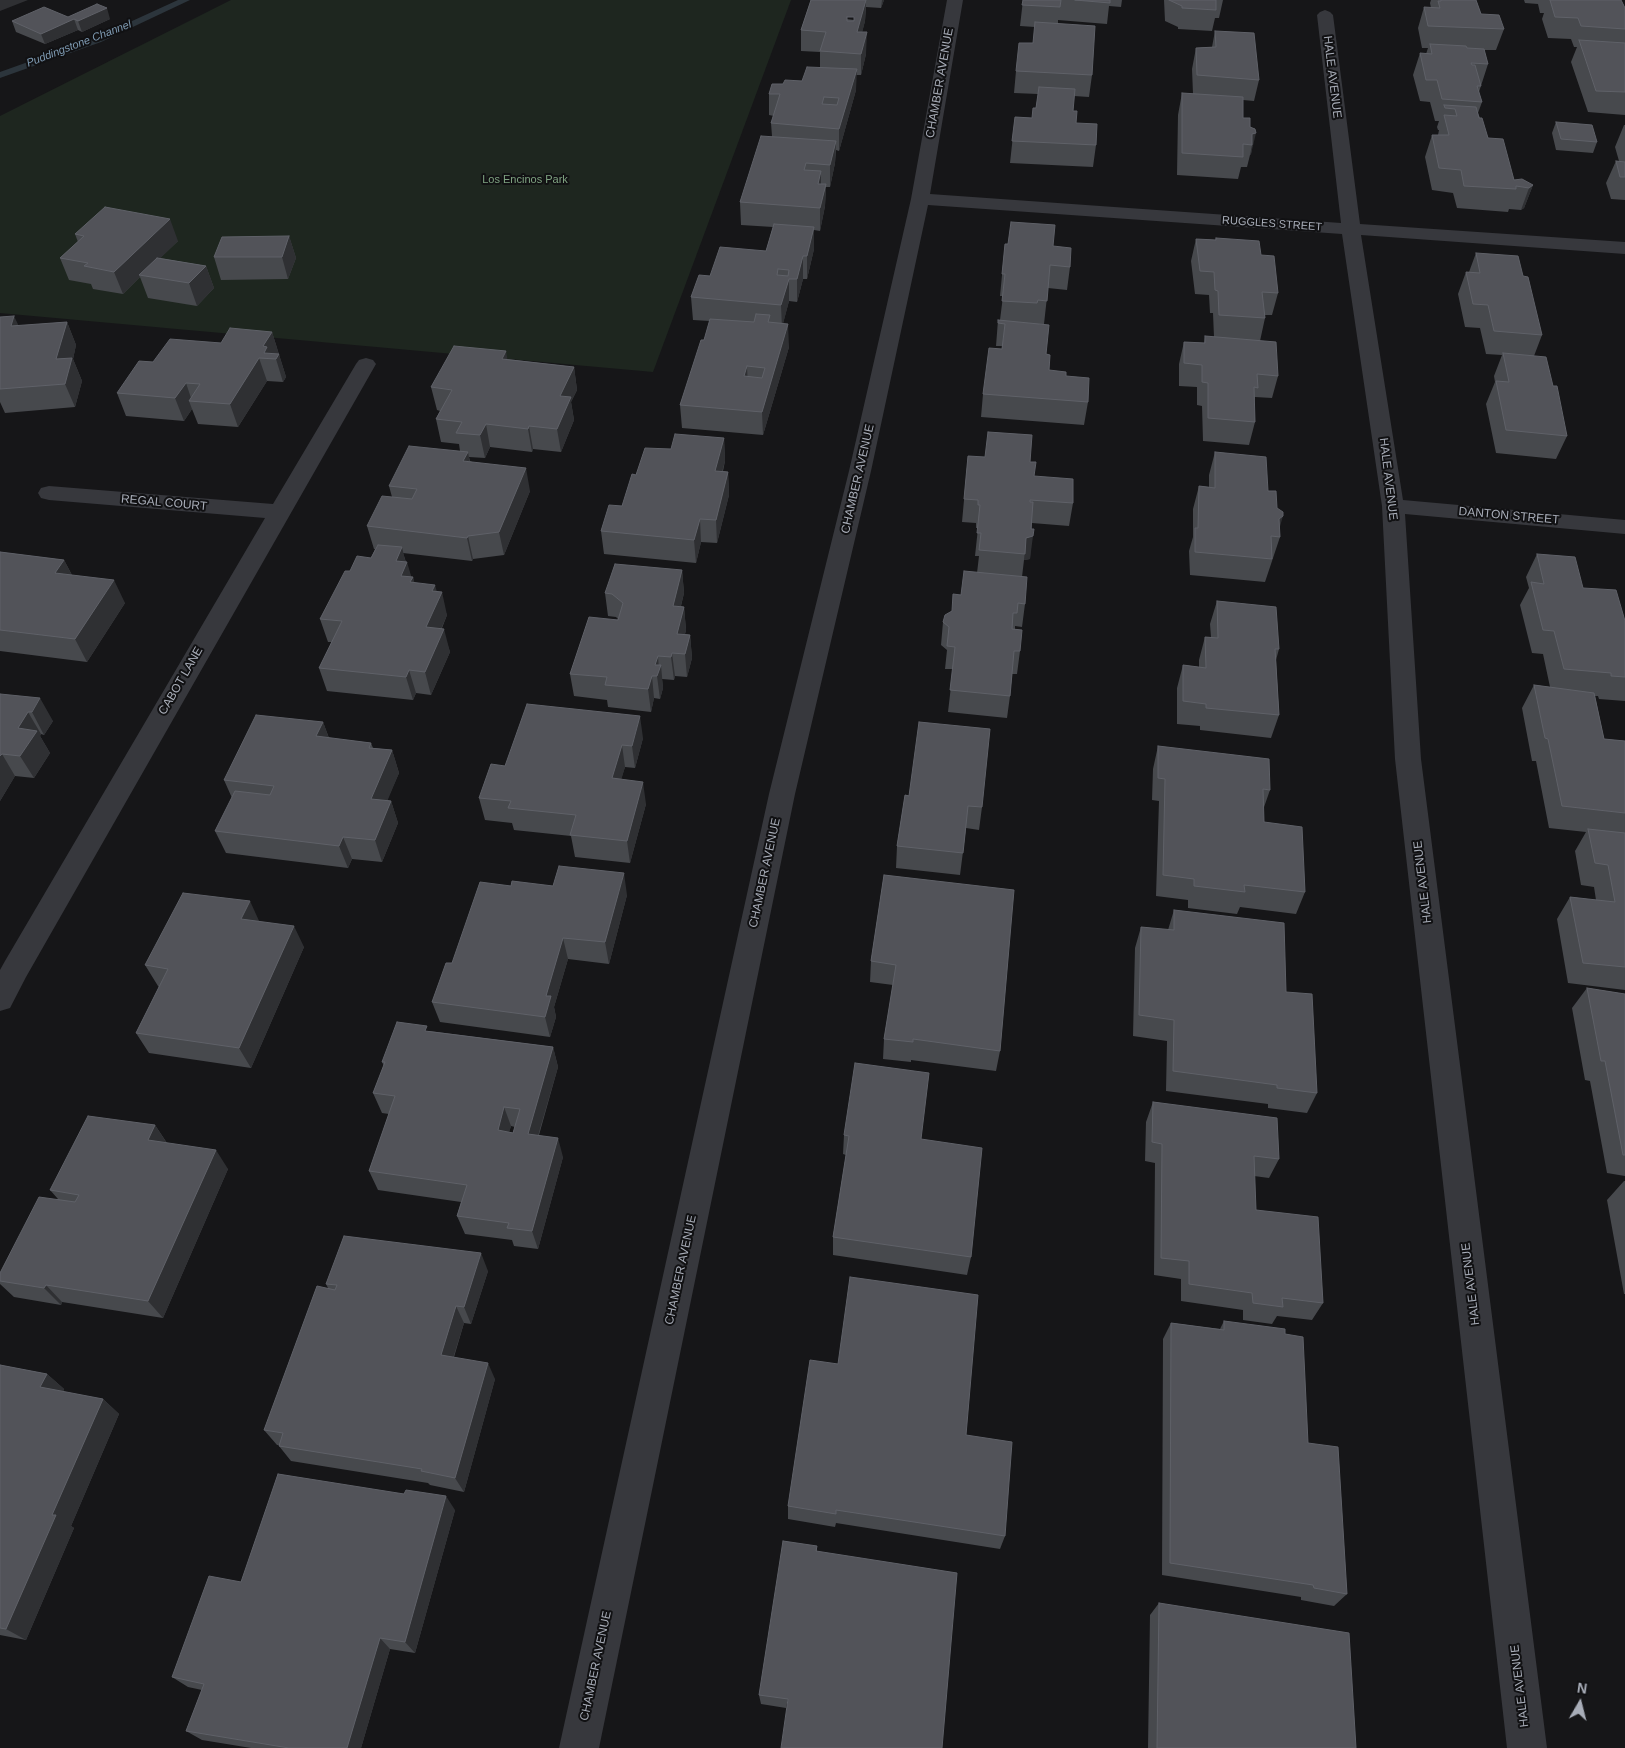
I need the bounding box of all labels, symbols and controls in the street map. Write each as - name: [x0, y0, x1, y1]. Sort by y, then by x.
- water label: Puddingstone Channel: [25, 18, 133, 70]
- street label: CHAMBER AVENUE: [923, 27, 957, 139]
- street label: HALE AVENUE: [1320, 35, 1344, 119]
- park label: Los Encinos Park: [482, 173, 568, 187]
- street label: RUGGLES STREET: [1222, 214, 1322, 234]
- street label: CHAMBER AVENUE: [838, 423, 878, 535]
- street label: HALE AVENUE: [1376, 437, 1400, 521]
- street label: REGAL COURT: [120, 492, 208, 514]
- street label: DANTON STREET: [1458, 504, 1560, 528]
- street label: CABOT LANE: [156, 644, 206, 718]
- street label: CHAMBER AVENUE: [746, 817, 784, 929]
- street label: HALE AVENUE: [1411, 840, 1435, 924]
- street label: CHAMBER AVENUE: [662, 1214, 700, 1326]
- street label: HALE AVENUE: [1459, 1242, 1483, 1326]
- street label: CHAMBER AVENUE: [577, 1610, 615, 1722]
- street label: HALE AVENUE: [1508, 1644, 1532, 1728]
- north arrow: [1555, 1678, 1605, 1728]
- text: N: [1576, 1680, 1588, 1697]

